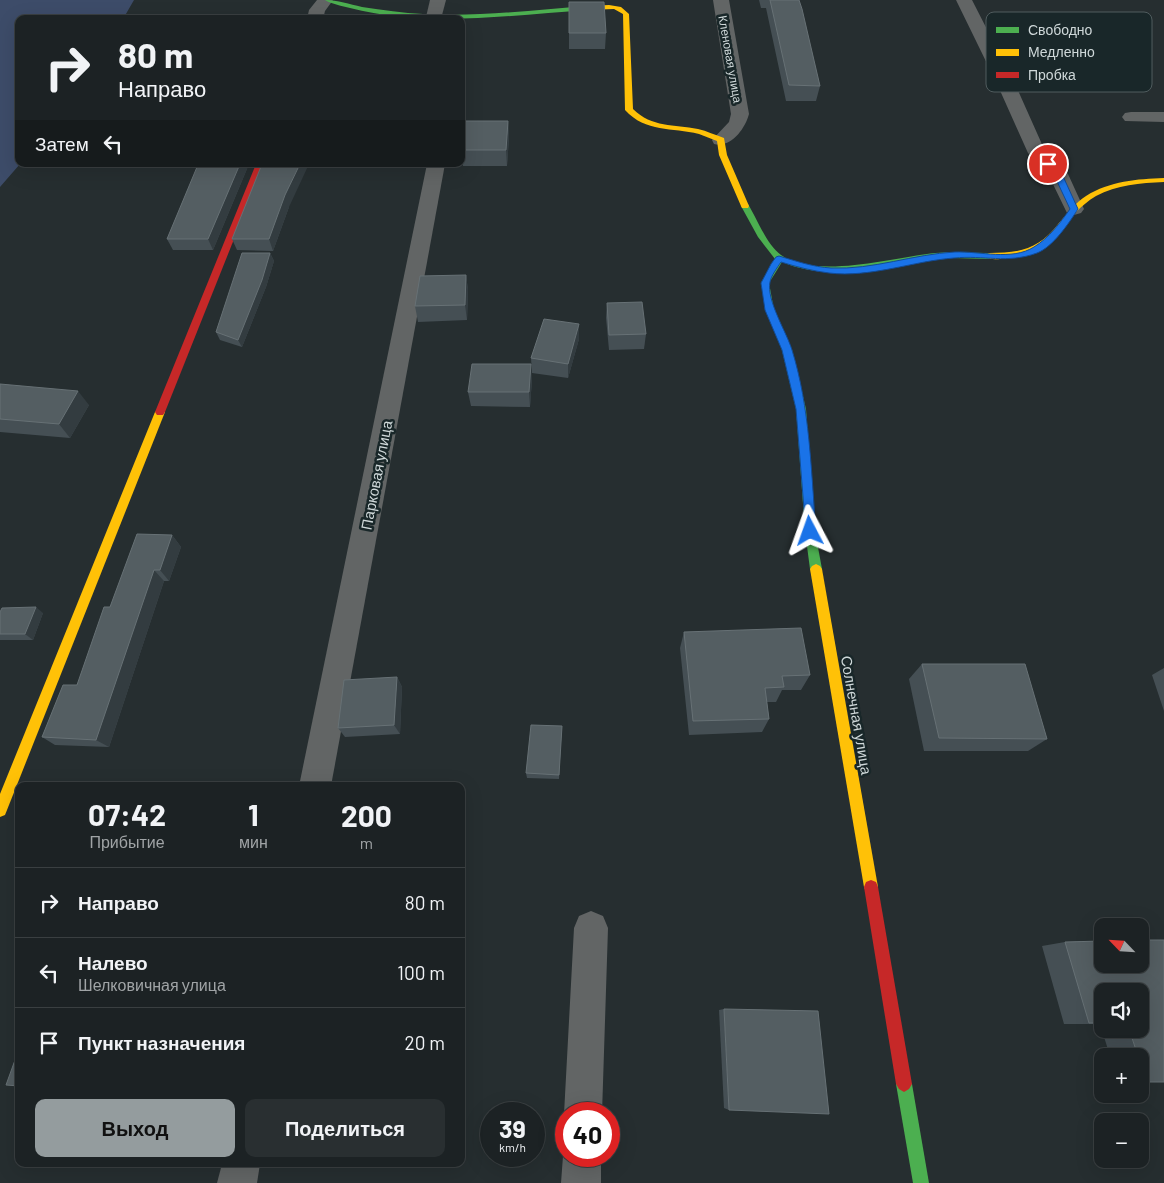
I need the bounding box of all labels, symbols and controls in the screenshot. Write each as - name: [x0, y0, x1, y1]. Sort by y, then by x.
- legend: [986, 12, 1152, 92]
- street label: Кленовая улица: [715, 14, 746, 104]
- text: Свободно: [1028, 21, 1093, 38]
- text: 80 m: [118, 33, 193, 75]
- icon: right: [35, 35, 100, 100]
- text: Медленно: [1028, 43, 1095, 60]
- text: Пробка: [1028, 66, 1076, 83]
- text: Направо: [118, 75, 206, 101]
- icon: left: [99, 130, 127, 158]
- text: Затем: [35, 132, 89, 155]
- pin: [1027, 143, 1069, 185]
- icon: arrive: [1034, 150, 1062, 178]
- street label: Парковая улица: [357, 418, 396, 531]
- position arrow: [783, 504, 835, 556]
- street label: Солнечная улица: [838, 654, 876, 777]
- text: 07:42: [88, 796, 166, 832]
- text: 1: [248, 796, 259, 832]
- text: 200: [341, 797, 392, 833]
- text: Прибытие: [89, 832, 165, 851]
- text: мин: [239, 832, 268, 851]
- text: m: [360, 833, 373, 852]
- icon: right: [35, 889, 63, 917]
- text: Направо: [78, 891, 159, 914]
- text: 80 m: [405, 891, 445, 914]
- north arrow: [1094, 918, 1149, 972]
- map controls: [1094, 918, 1149, 1168]
- text: Налево: [78, 951, 148, 974]
- icon: left: [35, 959, 63, 987]
- text: 100 m: [397, 961, 445, 984]
- text: Шелковичная улица: [78, 975, 226, 994]
- button: sound: [1094, 983, 1149, 1038]
- icon: arrive: [35, 1029, 63, 1057]
- text: Пункт назначения: [78, 1031, 245, 1054]
- text: 20 m: [405, 1031, 445, 1054]
- button: +: [1094, 1048, 1149, 1103]
- button: Выход: [35, 1099, 235, 1157]
- button: Поделиться: [245, 1099, 445, 1157]
- speed limit sign: 40: [555, 1102, 620, 1167]
- text: 39: [499, 1113, 526, 1143]
- button: −: [1094, 1113, 1149, 1168]
- text: km/h: [499, 1140, 526, 1154]

